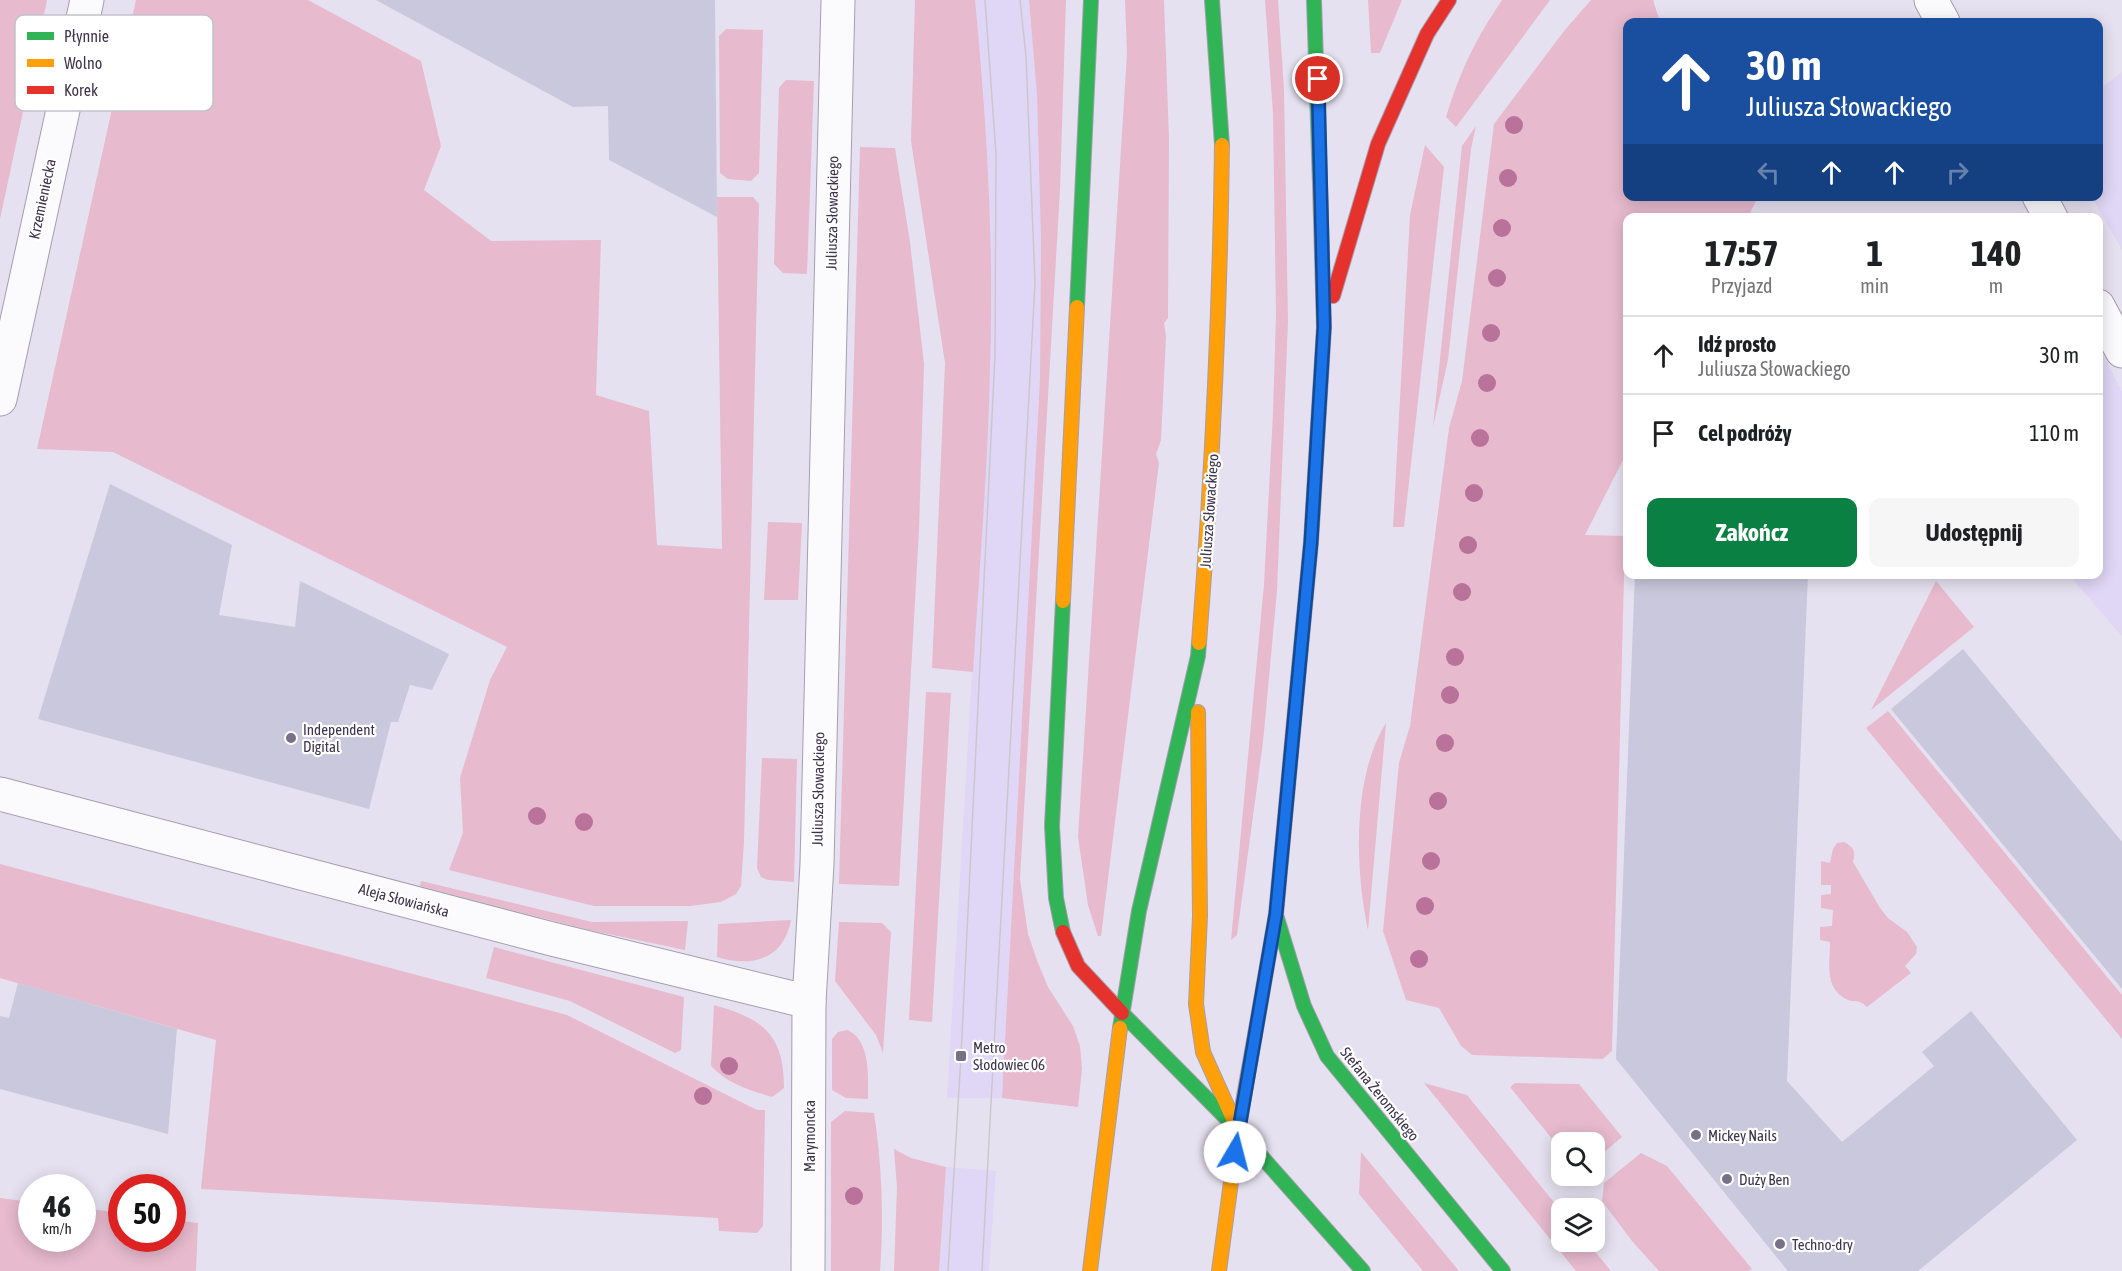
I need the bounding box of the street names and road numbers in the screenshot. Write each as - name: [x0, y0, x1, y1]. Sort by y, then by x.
- street label: Juliusza Słowackiego: [823, 156, 841, 270]
- street label: Krzemieniecka: [25, 157, 59, 241]
- street label: Juliusza Słowackiego: [1197, 453, 1221, 569]
- street label: Juliusza Słowackiego: [809, 732, 827, 846]
- street label: Aleja Słowiańska: [357, 880, 451, 920]
- street label: Stefana Żeromskiego: [1337, 1044, 1423, 1144]
- street label: Marymoncka: [801, 1100, 818, 1172]

